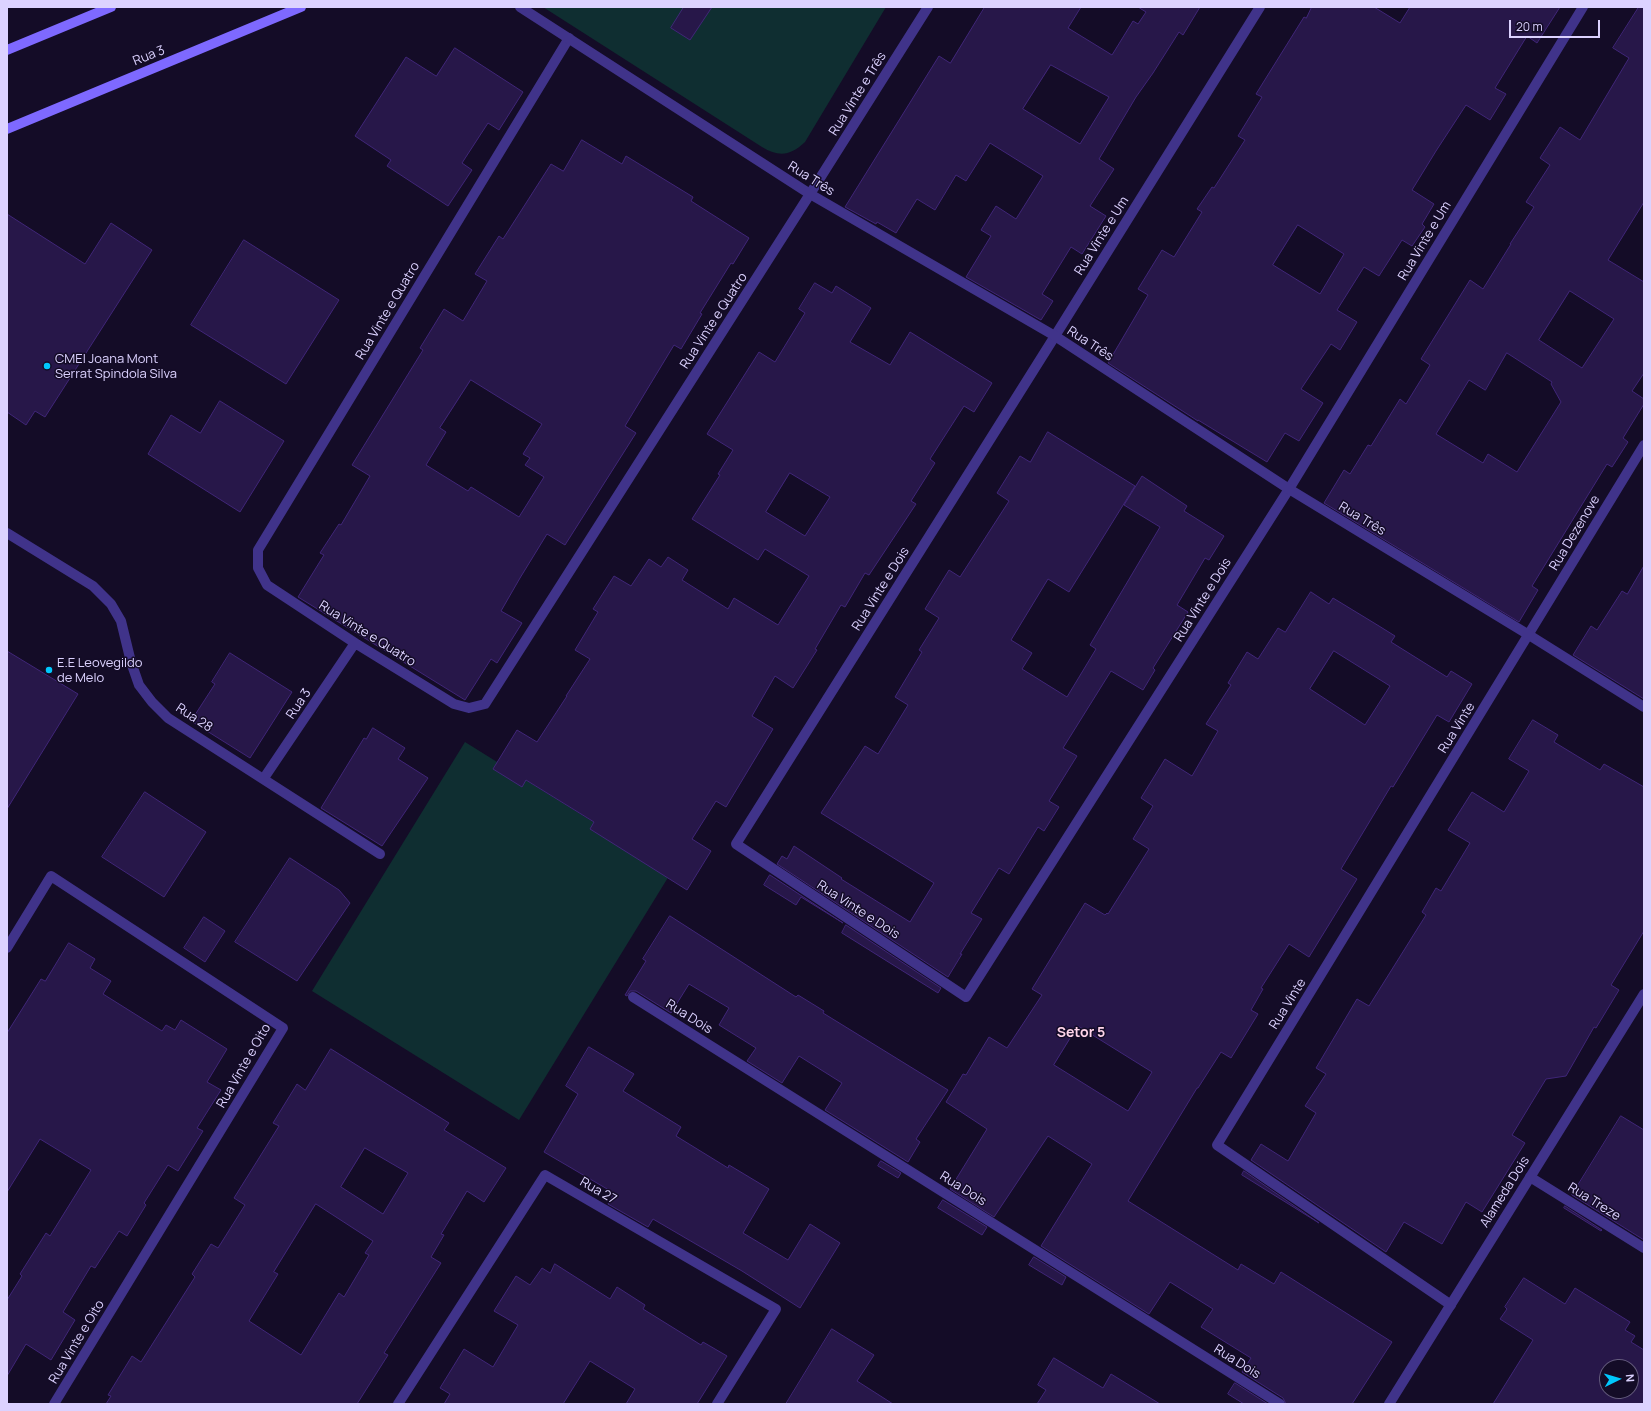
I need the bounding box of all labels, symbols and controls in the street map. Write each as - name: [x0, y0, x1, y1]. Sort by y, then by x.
- scale bar: [1511, 12, 1602, 38]
- text: 20 m: [1516, 18, 1543, 35]
- street label: Rua 3: [131, 43, 167, 69]
- street label: Rua Vinte e Três: [826, 49, 890, 139]
- street label: Rua Três: [785, 159, 837, 199]
- street label: Rua Vinte e Um: [1072, 194, 1132, 278]
- street label: Rua Vinte e Um: [1395, 199, 1455, 283]
- street label: Rua Vinte e Quatro: [353, 259, 423, 363]
- street label: Rua Vinte e Quatro: [677, 270, 751, 372]
- street label: Rua Três: [1064, 323, 1116, 365]
- place label: CMEI Joana Mont Serrat Spindola Silva: [55, 351, 177, 382]
- marker: CMEI Joana Mont Serrat Spindola Silva: [42, 361, 52, 371]
- street label: Rua Dezenove: [1546, 493, 1604, 573]
- street label: Rua Três: [1336, 499, 1388, 539]
- street label: Rua Vinte e Dois: [849, 544, 913, 634]
- street label: Rua Vinte e Dois: [1171, 555, 1235, 645]
- street label: Rua Vinte e Quatro: [316, 598, 418, 670]
- place label: E.E Leovegildo de Melo: [57, 655, 142, 686]
- marker: E.E Leovegildo de Melo: [44, 665, 54, 675]
- street label: Rua 3: [283, 686, 315, 722]
- street label: Rua 28: [173, 700, 215, 736]
- street label: Rua Vinte: [1435, 700, 1479, 756]
- street label: Rua Vinte e Dois: [814, 877, 902, 943]
- street label: Rua Vinte: [1266, 976, 1310, 1032]
- street label: Rua Dois: [663, 997, 715, 1037]
- street label: Rua Vinte e Oito: [214, 1021, 274, 1111]
- district label: Setor 5: [1057, 1025, 1105, 1041]
- street label: Alameda Dois: [1477, 1154, 1533, 1230]
- street label: Rua Dois: [937, 1169, 989, 1209]
- street label: Rua 27: [577, 1174, 619, 1208]
- street label: Rua Treze: [1565, 1180, 1623, 1224]
- street label: Rua Vinte e Oito: [46, 1297, 108, 1387]
- street label: Rua Dois: [1211, 1342, 1263, 1382]
- north arrow: [1599, 1359, 1639, 1399]
- text: N: [1623, 1373, 1638, 1383]

